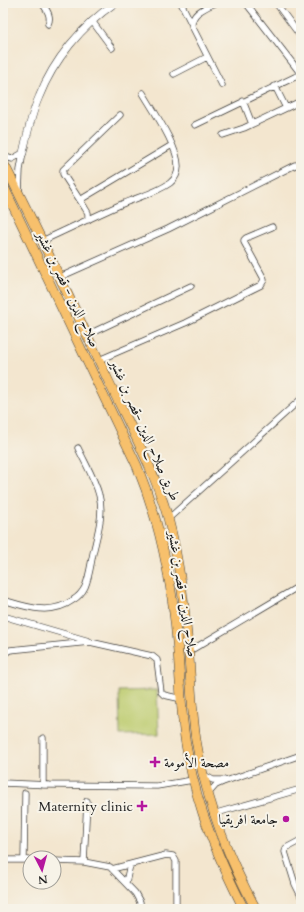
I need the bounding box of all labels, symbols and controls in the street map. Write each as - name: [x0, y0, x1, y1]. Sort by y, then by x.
- street label: صلاح الدين - قصر بن غشير: [28, 226, 104, 352]
- street label: طريق صلاح الدين -قصر بن غشير: [102, 354, 185, 505]
- street label: صلاح الدين - قصر بن غشير: [160, 528, 202, 659]
- place label: مصحة الأمومة: [164, 752, 229, 772]
- marker: مصحة الأمومة: [149, 756, 161, 768]
- place label: Maternity clinic: [38, 797, 133, 816]
- marker: Maternity clinic: [136, 800, 148, 812]
- place label: جامعة افريقيا: [218, 810, 278, 829]
- marker: جامعة افريقيا: [281, 814, 291, 824]
- north arrow: [22, 850, 62, 890]
- text: N: [37, 871, 49, 887]

